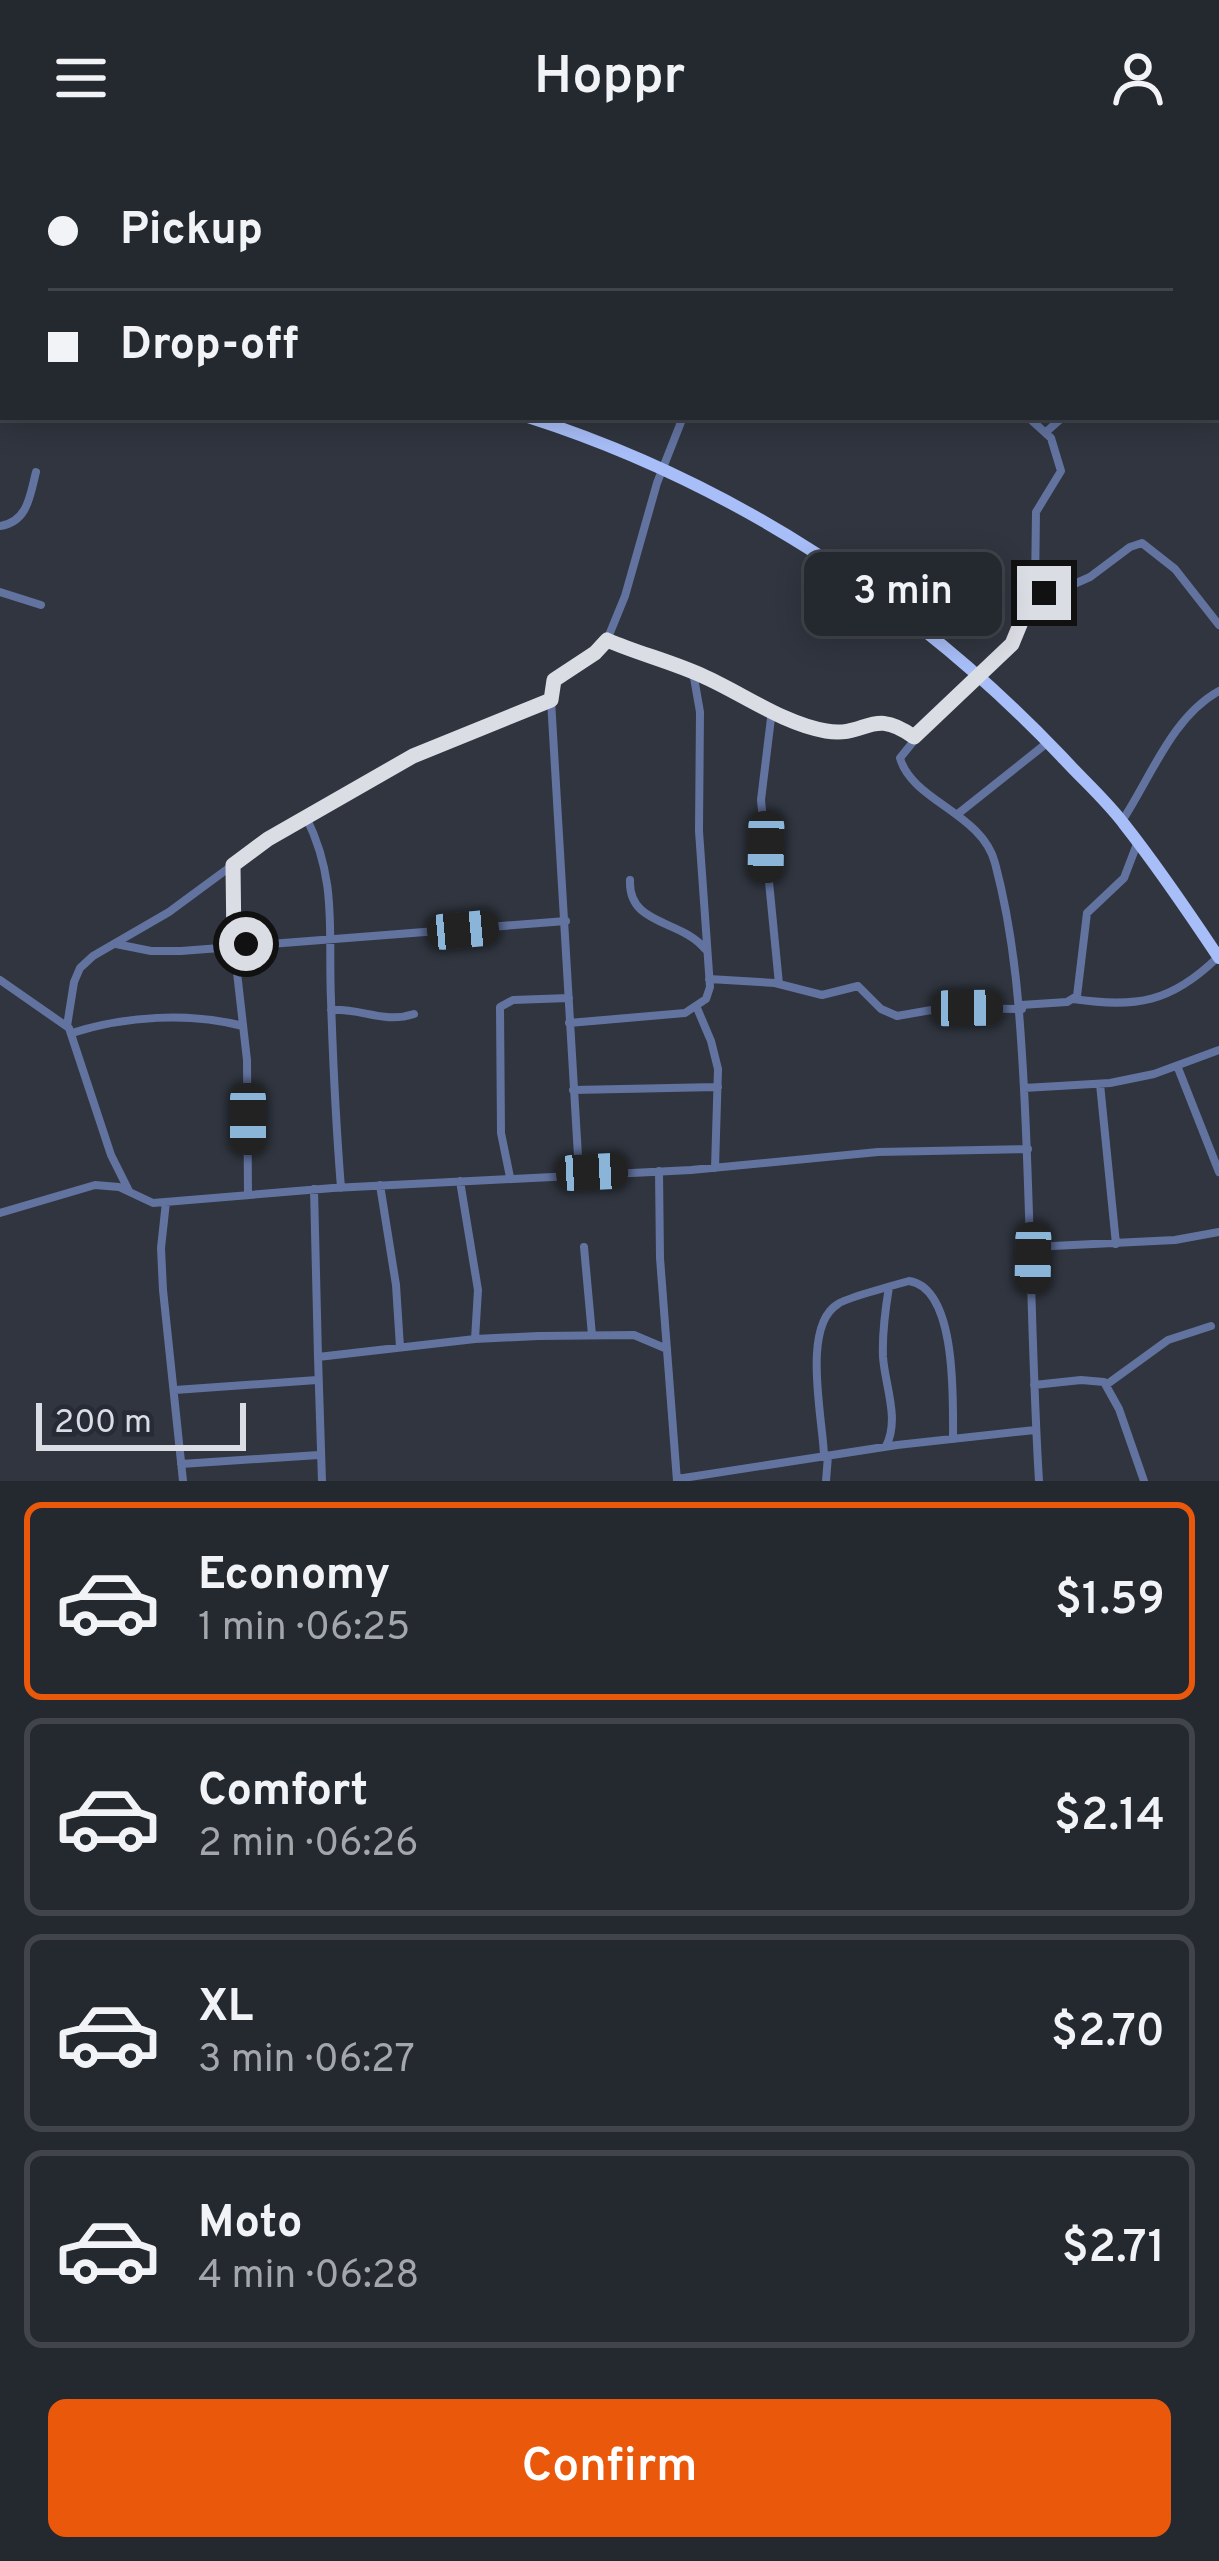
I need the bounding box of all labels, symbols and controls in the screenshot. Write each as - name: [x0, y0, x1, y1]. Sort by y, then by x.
- text: Hoppr: [534, 44, 685, 113]
- icon: menu: [48, 45, 114, 111]
- icon: person: [1105, 45, 1171, 111]
- text: Pickup: [120, 203, 263, 260]
- text: Drop-off: [120, 318, 299, 375]
- callout: 3 min: [804, 551, 1002, 635]
- route end: [1017, 566, 1071, 620]
- text: 3 min: [853, 569, 953, 618]
- car: [747, 811, 785, 883]
- car: [426, 909, 500, 951]
- route start: [219, 917, 273, 971]
- car: [931, 989, 1003, 1027]
- car: [230, 1083, 266, 1155]
- car: [555, 1152, 629, 1192]
- car: [1014, 1222, 1052, 1294]
- scale bar: [36, 1397, 246, 1450]
- text: 200 m: [54, 1403, 152, 1445]
- icon: car: [54, 1547, 162, 1655]
- text: Economy: [198, 1548, 390, 1605]
- text: $1.59: [1055, 1573, 1165, 1630]
- text: 1 min · 06:25: [198, 1605, 410, 1654]
- icon: car: [54, 1763, 162, 1871]
- text: Comfort: [198, 1764, 368, 1821]
- text: $2.14: [1054, 1789, 1165, 1846]
- text: 2 min · 06:26: [198, 1821, 419, 1870]
- icon: car: [54, 1979, 162, 2087]
- text: XL: [198, 1980, 253, 2037]
- text: $2.70: [1051, 2005, 1165, 2062]
- text: 3 min · 06:27: [198, 2037, 415, 2086]
- icon: car: [54, 2195, 162, 2303]
- text: Moto: [198, 2196, 302, 2253]
- text: $2.71: [1062, 2221, 1165, 2278]
- text: 4 min · 06:28: [198, 2253, 419, 2302]
- button: Confirm: [48, 2399, 1171, 2537]

